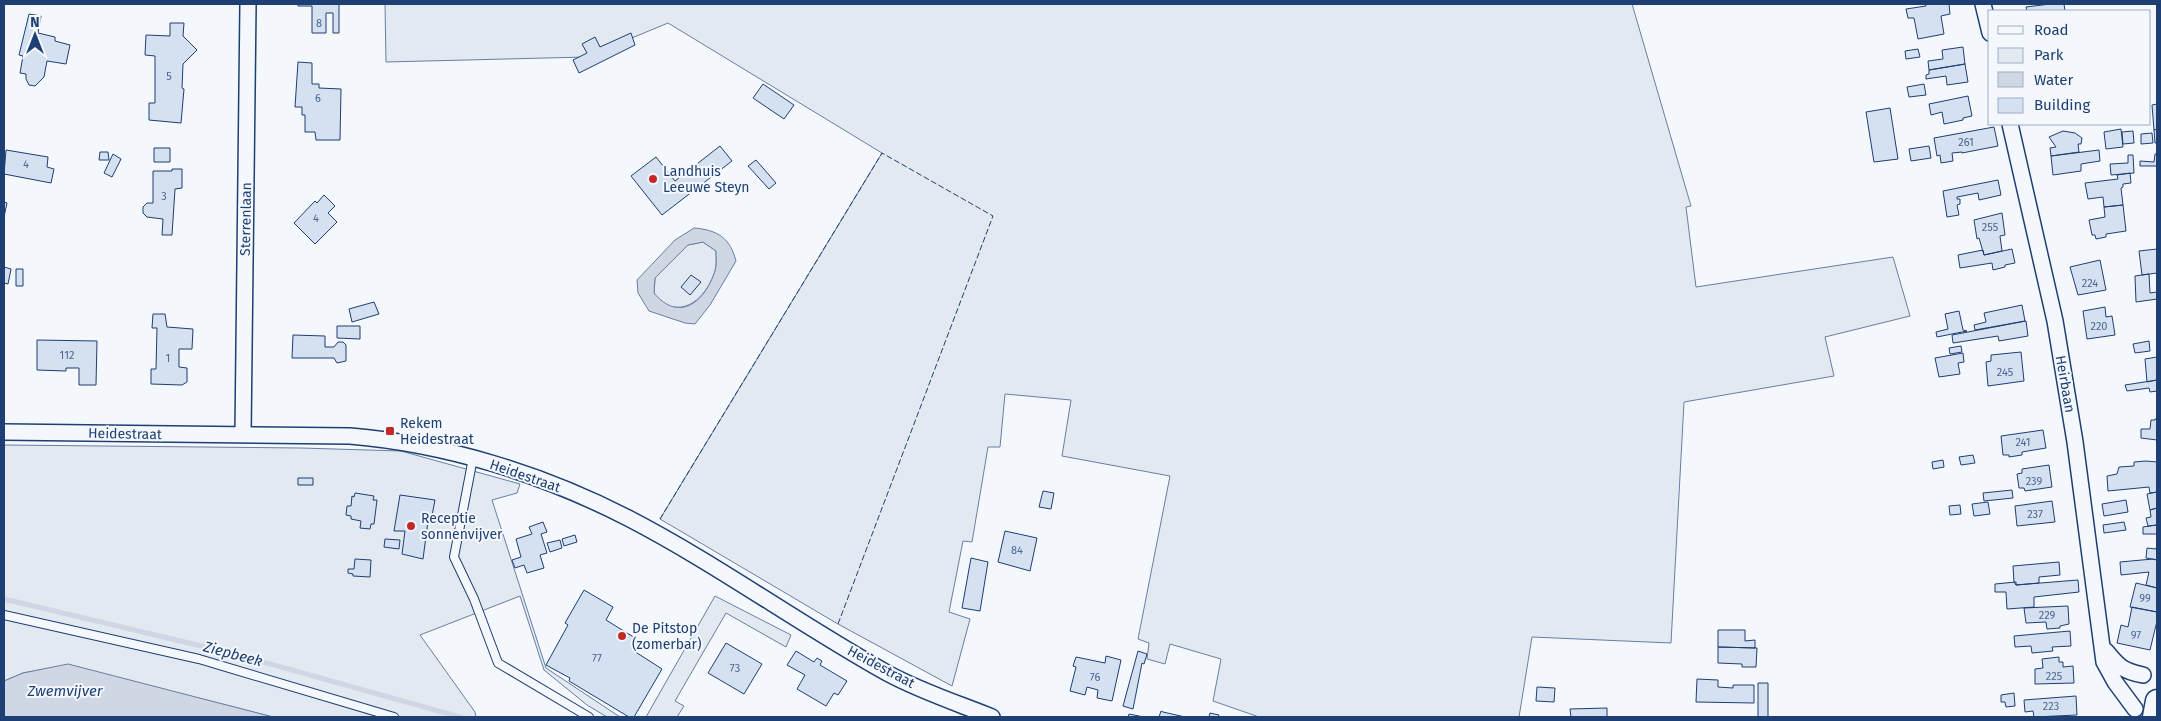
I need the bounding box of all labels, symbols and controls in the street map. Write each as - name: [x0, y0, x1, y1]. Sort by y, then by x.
- north arrow: [10, 10, 60, 60]
- legend: [1988, 10, 2151, 125]
- text: N: [30, 14, 40, 31]
- house number: 8: [316, 17, 322, 30]
- text: Road: [2034, 21, 2069, 39]
- text: Park: [2034, 46, 2064, 64]
- house number: 5: [166, 70, 172, 83]
- text: Water: [2034, 71, 2073, 89]
- house number: 6: [315, 92, 321, 105]
- text: Building: [2034, 96, 2090, 114]
- house number: 261: [1958, 136, 1974, 149]
- house number: 4: [23, 158, 29, 171]
- place label: Landhuis Leeuwe Steyn: [663, 163, 750, 196]
- marker: Landhuis Leeuwe Steyn: [647, 173, 659, 185]
- street label: Sterrenlaan: [237, 182, 255, 256]
- house number: 3: [161, 190, 167, 203]
- house number: 4: [313, 212, 319, 225]
- house number: 255: [1982, 221, 1999, 234]
- house number: 224: [2082, 277, 2098, 290]
- house number: 220: [2090, 320, 2108, 333]
- house number: 112: [60, 349, 74, 362]
- house number: 1: [166, 352, 170, 365]
- street label: Heirbaan: [2052, 354, 2078, 414]
- house number: 245: [1997, 366, 2014, 379]
- place label: Rekem Heidestraat: [400, 415, 475, 448]
- street label: Heidestraat: [88, 425, 163, 443]
- marker: Rekem Heidestraat: [384, 425, 396, 437]
- house number: 241: [2015, 436, 2031, 449]
- street label: Heidestraat: [487, 456, 564, 496]
- house number: 239: [2026, 475, 2042, 488]
- house number: 237: [2027, 508, 2043, 521]
- place label: Receptie sonnenvijver: [421, 510, 503, 543]
- marker: Receptie sonnenvijver: [405, 520, 417, 532]
- house number: 84: [1011, 544, 1023, 557]
- house number: 99: [2139, 592, 2151, 605]
- house number: 229: [2039, 609, 2055, 622]
- place label: De Pitstop (zomerbar): [632, 620, 702, 653]
- house number: 97: [2131, 629, 2141, 642]
- marker: De Pitstop (zomerbar): [616, 630, 628, 642]
- water label: Ziepbeek: [200, 637, 265, 671]
- street label: Heidestraat: [844, 642, 918, 692]
- house number: 77: [592, 652, 602, 665]
- house number: 73: [730, 662, 740, 675]
- house number: 225: [2046, 670, 2063, 683]
- house number: 76: [1090, 671, 1100, 684]
- water label: Zwemvijver: [27, 682, 104, 700]
- house number: 223: [2043, 700, 2059, 713]

